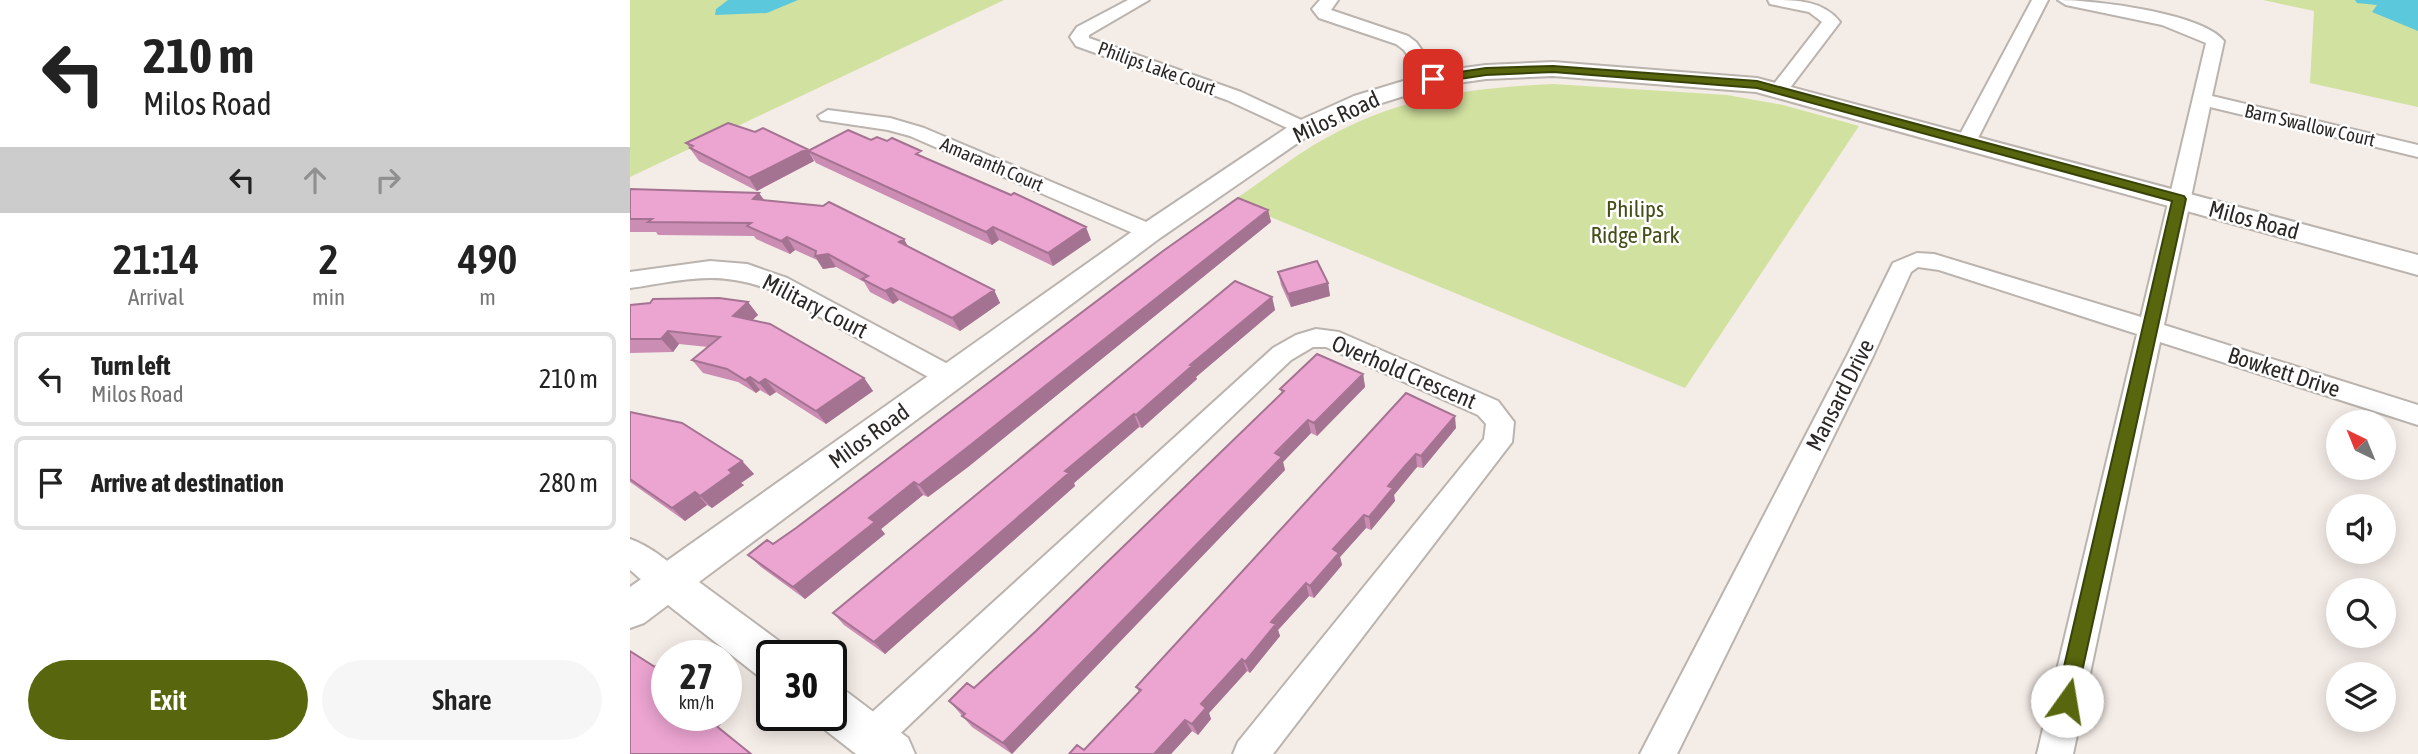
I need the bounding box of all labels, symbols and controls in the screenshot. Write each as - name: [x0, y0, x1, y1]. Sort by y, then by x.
- text: 210 m: [143, 27, 254, 83]
- icon: left: [28, 28, 119, 119]
- street label: Philips Lake Court: [1095, 37, 1219, 99]
- pin: [1403, 49, 1463, 109]
- icon: arrive: [1414, 60, 1452, 98]
- text: Milos Road: [143, 85, 272, 122]
- street label: Milos Road: [1289, 86, 1383, 148]
- street label: Barn Swallow Court: [2243, 99, 2377, 151]
- street label: Amaranth Court: [937, 132, 1047, 196]
- icon: left: [223, 161, 261, 199]
- icon: ahead: [296, 161, 334, 199]
- icon: right: [369, 161, 407, 199]
- street label: Milos Road: [2206, 195, 2302, 245]
- park label: Philips Ridge Park: [1590, 196, 1680, 248]
- text: 21:14: [113, 235, 199, 283]
- text: 2: [319, 235, 338, 283]
- text: 490: [458, 235, 517, 283]
- street label: Military Court: [758, 268, 872, 344]
- text: Arrival: [128, 284, 184, 310]
- text: min: [312, 284, 345, 310]
- text: m: [479, 284, 496, 310]
- street label: Overhold Crescent: [1328, 330, 1480, 414]
- street label: Mansard Drive: [1801, 335, 1879, 455]
- street label: Bowkett Drive: [2225, 342, 2343, 402]
- text: Turn left: [91, 351, 171, 381]
- icon: left: [32, 360, 70, 398]
- text: 210 m: [539, 364, 598, 394]
- text: Milos Road: [91, 381, 184, 407]
- street label: Milos Road: [824, 398, 914, 474]
- north arrow: [2326, 410, 2396, 480]
- map controls: [2326, 410, 2396, 732]
- icon: arrive: [32, 464, 70, 502]
- text: Arrive at destination: [91, 468, 284, 498]
- text: 280 m: [539, 468, 598, 498]
- button: sound: [2326, 494, 2396, 564]
- button: search: [2326, 578, 2396, 648]
- speed limit sign: 30: [756, 640, 847, 731]
- text: 27: [680, 656, 713, 696]
- button: Exit: [28, 660, 308, 740]
- button: Share: [322, 660, 602, 740]
- button: layers: [2326, 662, 2396, 732]
- position arrow: [2030, 664, 2104, 738]
- text: km/h: [679, 692, 714, 713]

